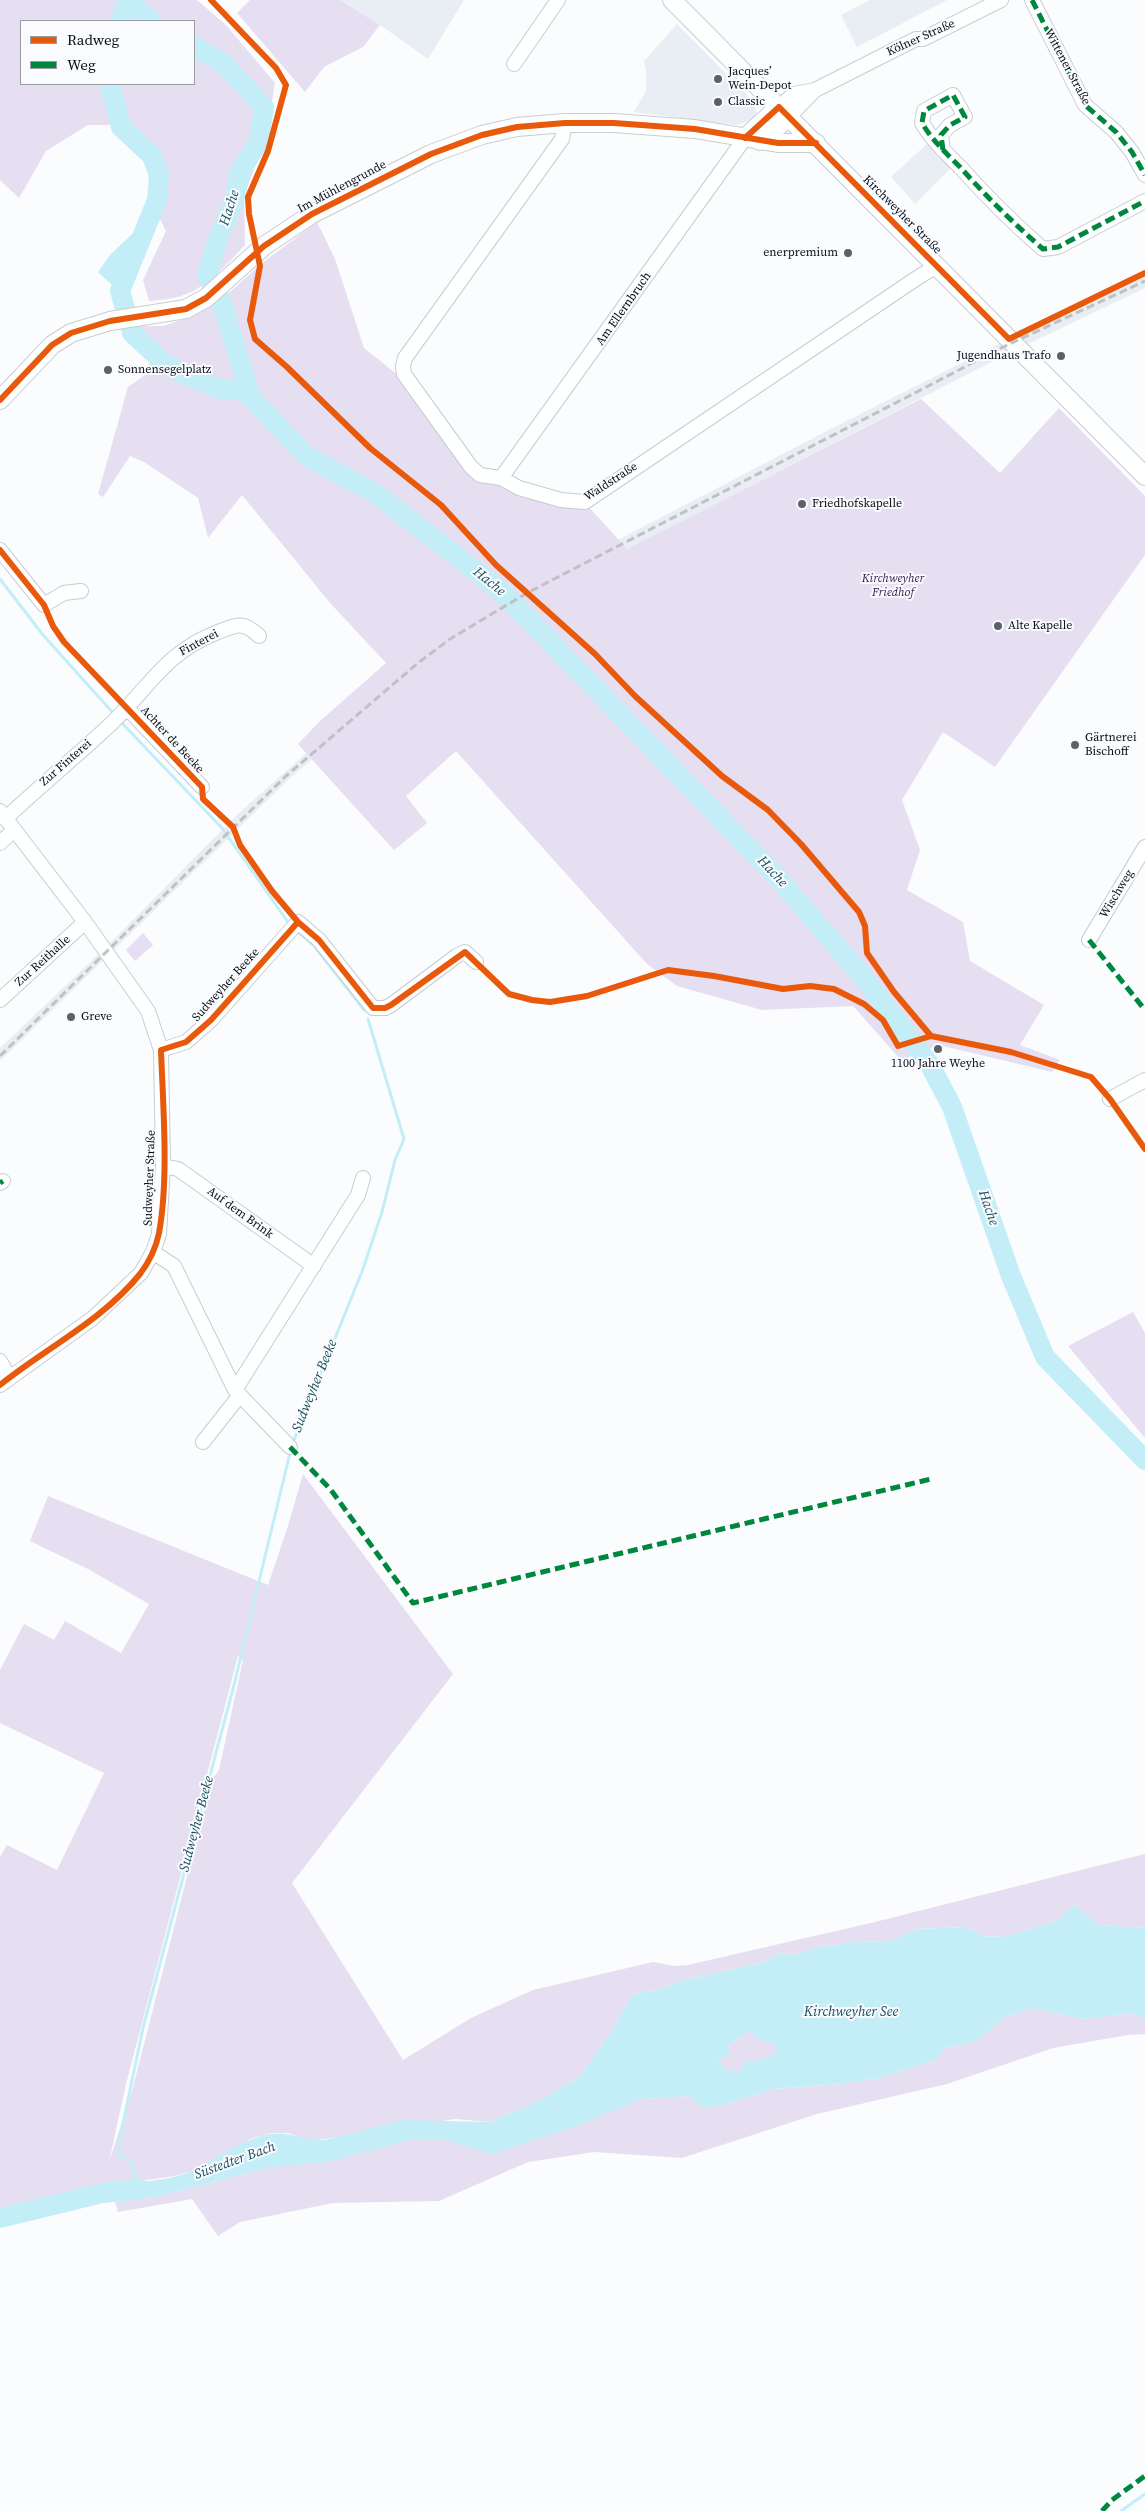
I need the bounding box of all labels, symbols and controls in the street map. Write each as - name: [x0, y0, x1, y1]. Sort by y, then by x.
- street label: Kölner Straße: [885, 17, 957, 59]
- legend: [20, 20, 195, 85]
- street label: Wittener Straße: [1041, 26, 1093, 108]
- text: Radweg: [67, 29, 119, 50]
- text: Weg: [67, 54, 96, 75]
- place label: Jacques’ Wein-Depot: [728, 65, 791, 93]
- marker: Jacques’ Wein-Depot: [712, 73, 724, 85]
- place label: Classic: [728, 95, 765, 109]
- marker: Classic: [712, 96, 724, 108]
- street label: Im Mühlengrunde: [295, 158, 389, 216]
- street label: Kirchweyher Straße: [860, 173, 944, 257]
- water label: Hache: [216, 188, 244, 228]
- place label: enerpremium: [763, 246, 838, 260]
- marker: enerpremium: [842, 247, 854, 259]
- street label: Am Ellernbruch: [593, 270, 655, 348]
- place label: Jugendhaus Trafo: [957, 349, 1051, 363]
- marker: Jugendhaus Trafo: [1055, 350, 1067, 362]
- place label: Sonnensegelplatz: [118, 363, 211, 377]
- marker: Sonnensegelplatz: [102, 364, 114, 376]
- street label: Waldstraße: [582, 459, 640, 505]
- place label: Friedhofskapelle: [812, 497, 902, 511]
- marker: Friedhofskapelle: [796, 498, 808, 510]
- water label: Hache: [470, 564, 508, 600]
- park label: Kirchweyher Friedhof: [862, 572, 924, 600]
- place label: Alte Kapelle: [1008, 619, 1072, 633]
- marker: Alte Kapelle: [992, 620, 1004, 632]
- street label: Finterei: [177, 627, 221, 659]
- street label: Achter de Beeke: [137, 704, 207, 776]
- place label: Gärtnerei Bischoff: [1085, 731, 1136, 759]
- street label: Zur Finterei: [37, 737, 95, 789]
- marker: Gärtnerei Bischoff: [1069, 739, 1081, 751]
- water label: Hache: [753, 853, 791, 891]
- street label: Wischweg: [1097, 867, 1137, 921]
- street label: Zur Reithalle: [12, 932, 74, 990]
- street label: Sudweyher Beeke: [189, 945, 263, 1025]
- place label: Greve: [81, 1010, 112, 1024]
- marker: Greve: [65, 1011, 77, 1023]
- marker: 1100 Jahre Weyhe: [932, 1043, 944, 1055]
- place label: 1100 Jahre Weyhe: [891, 1057, 985, 1071]
- street label: Sudweyher Straße: [141, 1130, 159, 1226]
- street label: Auf dem Brink: [204, 1184, 276, 1242]
- water label: Hache: [974, 1188, 1002, 1228]
- water label: Sudweyher Beeke: [289, 1337, 341, 1435]
- water label: Sudweyher Beeke: [176, 1774, 218, 1874]
- water label: Kirchweyher See: [804, 2004, 898, 2020]
- water label: Süstedter Bach: [192, 2139, 278, 2183]

